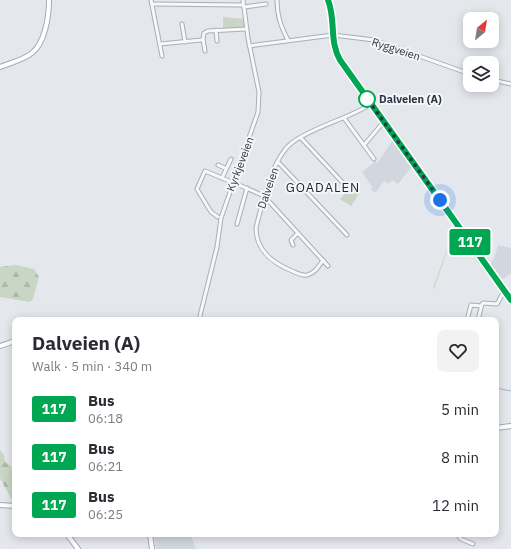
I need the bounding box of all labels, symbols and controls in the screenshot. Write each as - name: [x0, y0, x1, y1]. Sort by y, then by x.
- north arrow: [463, 12, 499, 48]
- map controls: [463, 12, 499, 92]
- street label: Ryggveien: [370, 35, 422, 63]
- button: layers: [463, 56, 499, 92]
- marker: Dalveien (A): [358, 90, 376, 108]
- place label: Dalveien (A): [379, 92, 442, 106]
- street label: Kyrkjeveien: [223, 135, 257, 193]
- street label: Dalveien: [254, 166, 282, 210]
- district label: GOADALEN: [286, 179, 360, 196]
- your location: [430, 190, 450, 210]
- line badge: 117: [447, 229, 493, 255]
- text: 117: [457, 233, 483, 251]
- button: heart: [437, 330, 479, 372]
- text: Dalveien (A): [32, 331, 140, 355]
- text: Walk · 5 min · 340 m: [32, 358, 152, 375]
- text: Bus: [88, 391, 115, 410]
- text: 117: [41, 400, 67, 418]
- text: 5 min: [441, 400, 479, 419]
- text: 06:18: [88, 410, 123, 427]
- text: Bus: [88, 439, 115, 458]
- text: 117: [41, 448, 67, 466]
- text: 8 min: [441, 448, 479, 467]
- text: 06:21: [88, 458, 123, 475]
- text: Bus: [88, 487, 115, 506]
- text: 117: [41, 496, 67, 514]
- text: 12 min: [432, 496, 479, 515]
- text: 06:25: [88, 506, 123, 523]

